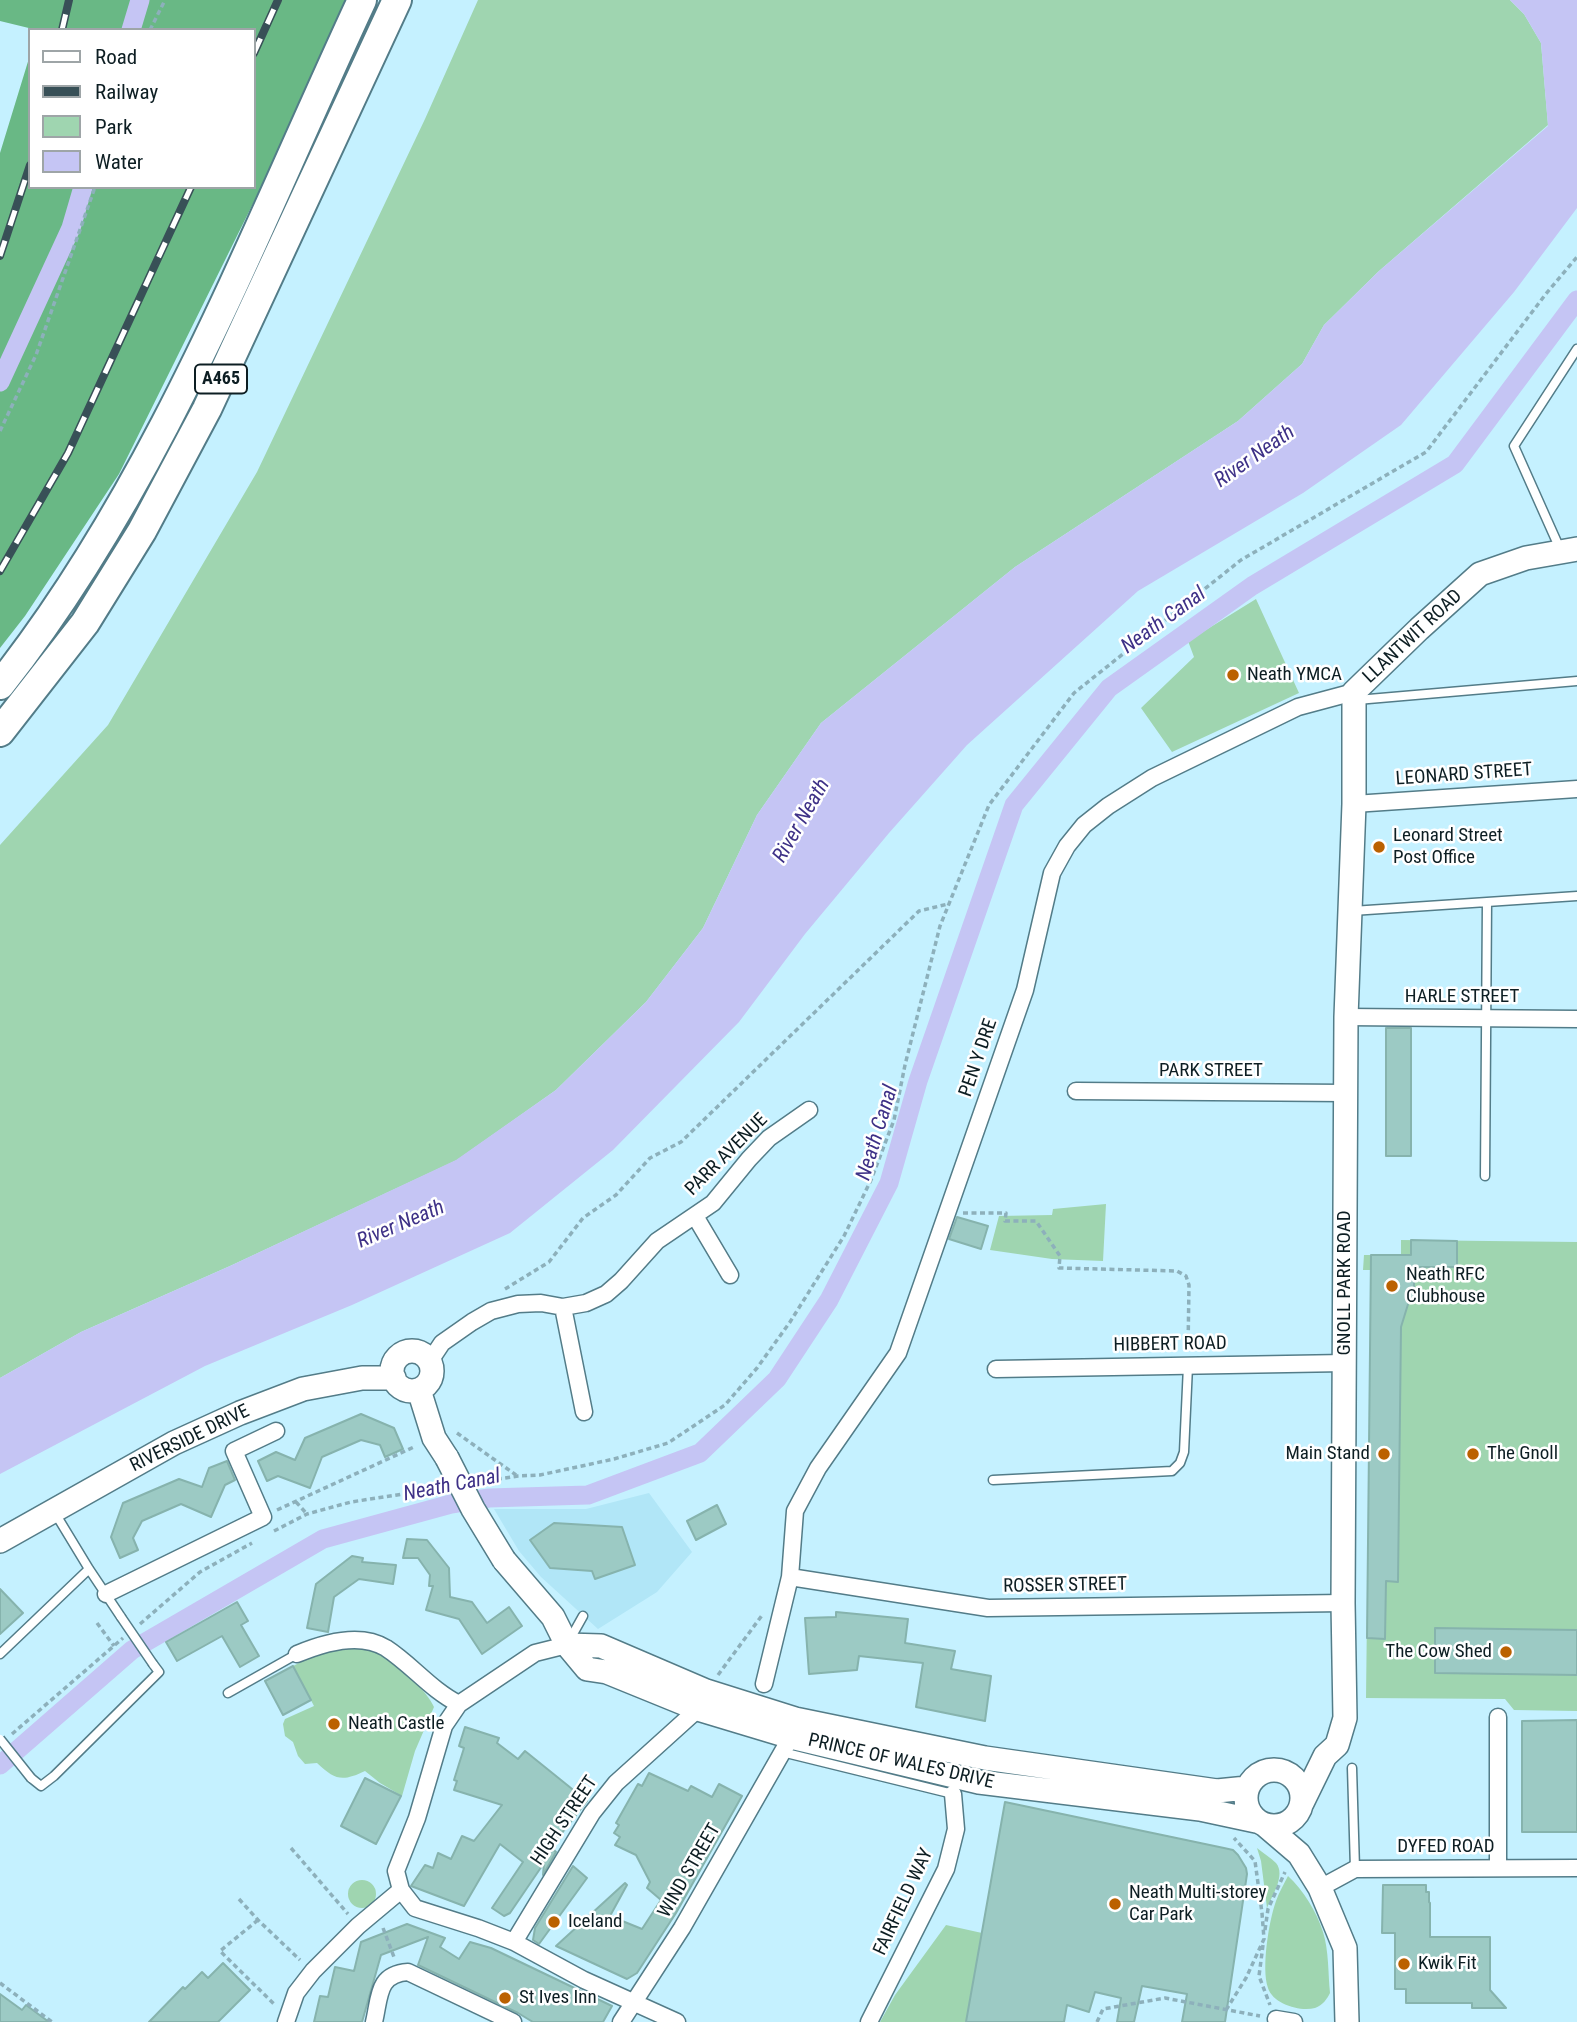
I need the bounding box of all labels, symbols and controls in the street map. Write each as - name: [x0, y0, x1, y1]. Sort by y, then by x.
- legend: [28, 28, 256, 189]
- text: Road: [95, 45, 137, 69]
- text: Railway: [95, 80, 158, 104]
- text: Park: [95, 115, 132, 139]
- text: Water: [95, 150, 143, 174]
- road number: A465: [195, 365, 247, 394]
- water label: River Neath: [1210, 420, 1300, 494]
- water label: Neath Canal: [1117, 582, 1211, 660]
- street label: LLANTWIT ROAD: [1359, 585, 1467, 689]
- place label: Neath YMCA: [1247, 664, 1342, 686]
- marker: Neath YMCA: [1225, 667, 1241, 683]
- street label: LEONARD STREET: [1395, 759, 1533, 791]
- water label: River Neath: [768, 775, 836, 867]
- place label: Leonard Street Post Office: [1393, 825, 1503, 869]
- marker: Leonard Street Post Office: [1371, 839, 1387, 855]
- street label: HARLE STREET: [1405, 986, 1519, 1008]
- street label: PEN Y DRE: [955, 1016, 1003, 1100]
- street label: PARK STREET: [1159, 1060, 1263, 1082]
- water label: Neath Canal: [852, 1082, 904, 1184]
- street label: PARR AVENUE: [681, 1109, 773, 1201]
- water label: River Neath: [354, 1195, 448, 1255]
- street label: GNOLL PARK ROAD: [1334, 1211, 1356, 1355]
- place label: Neath RFC Clubhouse: [1406, 1264, 1485, 1308]
- marker: Neath RFC Clubhouse: [1384, 1278, 1400, 1294]
- street label: HIBBERT ROAD: [1113, 1333, 1227, 1357]
- street label: RIVERSIDE DRIVE: [127, 1400, 253, 1478]
- place label: Main Stand: [1285, 1443, 1370, 1465]
- place label: The Gnoll: [1487, 1443, 1558, 1465]
- marker: Main Stand: [1376, 1446, 1392, 1462]
- marker: The Gnoll: [1465, 1446, 1481, 1462]
- water label: Neath Canal: [401, 1464, 503, 1508]
- street label: ROSSER STREET: [1003, 1574, 1127, 1598]
- place label: The Cow Shed: [1385, 1641, 1492, 1663]
- marker: The Cow Shed: [1498, 1644, 1514, 1660]
- place label: Neath Castle: [348, 1713, 444, 1735]
- marker: Neath Castle: [326, 1716, 342, 1732]
- street label: PRINCE OF WALES DRIVE: [806, 1730, 996, 1794]
- street label: HIGH STREET: [527, 1772, 603, 1870]
- street label: WIND STREET: [654, 1820, 726, 1922]
- street label: DYFED ROAD: [1397, 1836, 1495, 1858]
- street label: FAIRFIELD WAY: [869, 1845, 939, 1959]
- place label: Neath Multi-storey Car Park: [1129, 1882, 1266, 1926]
- marker: Neath Multi-storey Car Park: [1107, 1896, 1123, 1912]
- place label: Iceland: [568, 1911, 623, 1933]
- marker: Iceland: [546, 1914, 562, 1930]
- place label: Kwik Fit: [1418, 1953, 1477, 1975]
- marker: Kwik Fit: [1396, 1956, 1412, 1972]
- place label: St Ives Inn: [519, 1987, 597, 2009]
- marker: St Ives Inn: [497, 1990, 513, 2006]

